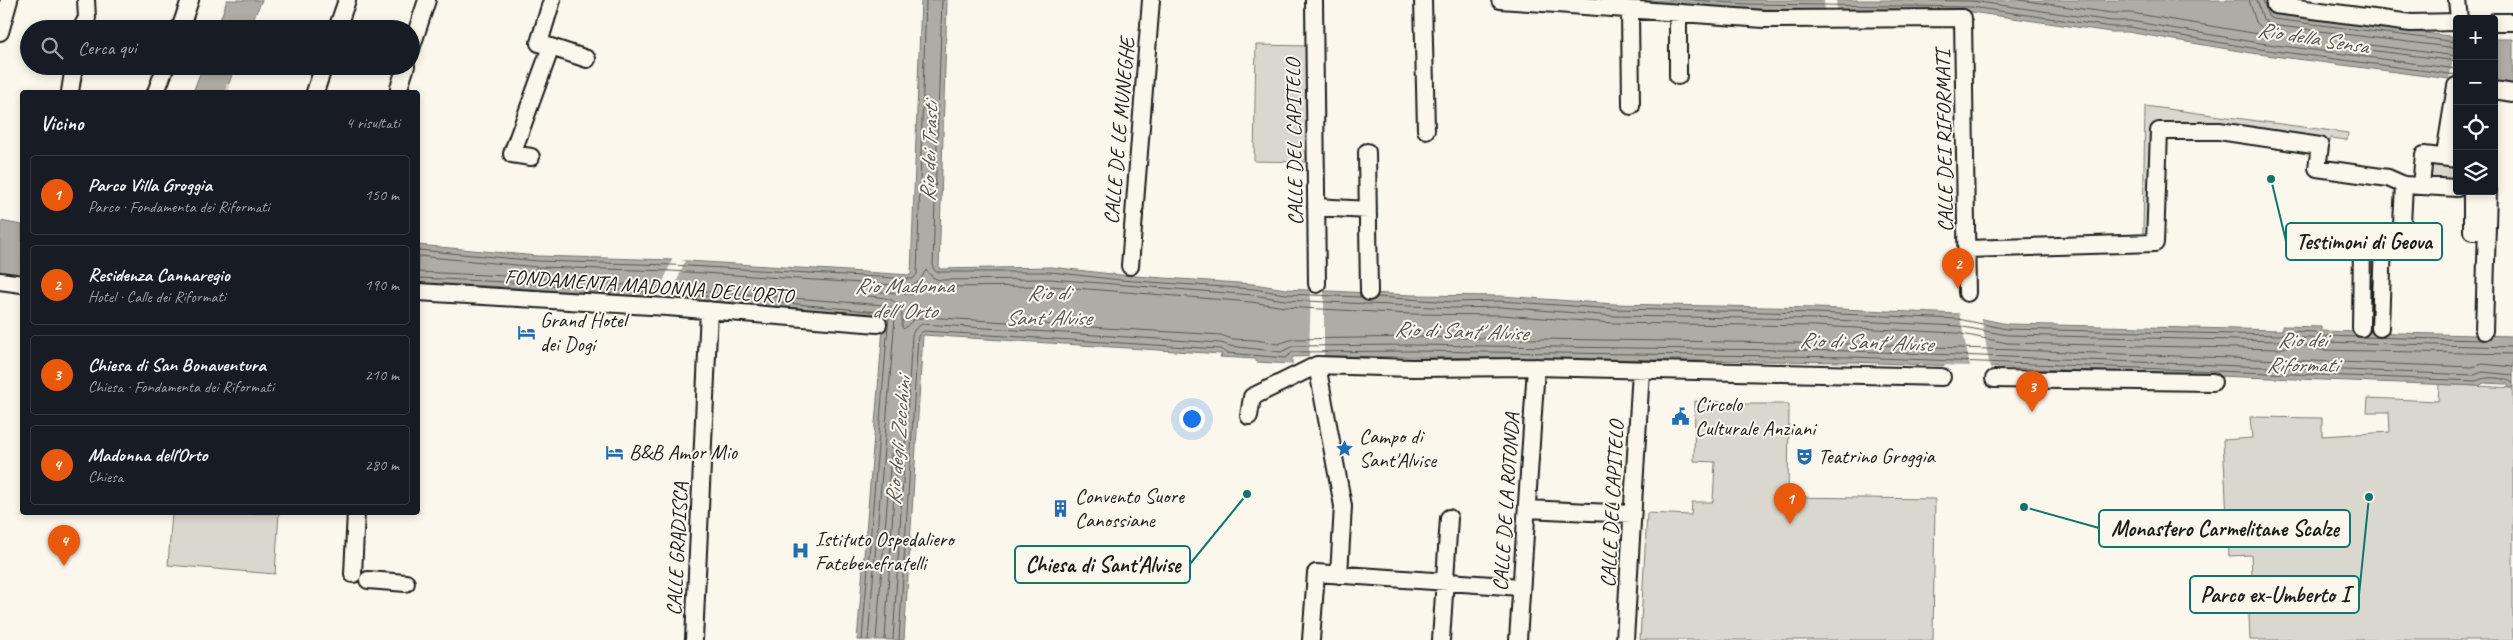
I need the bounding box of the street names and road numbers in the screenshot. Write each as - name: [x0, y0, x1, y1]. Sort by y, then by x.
- street label: CALLE DE LE MUNEGHE: [1098, 34, 1140, 225]
- street label: CALLE DEI RIFORMATI: [1929, 45, 1959, 232]
- street label: CALLE DEL CAPITELO: [1280, 56, 1308, 226]
- street label: FONDAMENTA MADONNA DELL'ORTO: [504, 263, 797, 309]
- street label: CALLE DE LA ROTONDA: [1487, 411, 1525, 592]
- street label: CALLE DEL CAPITELO: [1595, 417, 1629, 588]
- street label: CALLE GRADISCA: [661, 481, 694, 616]

